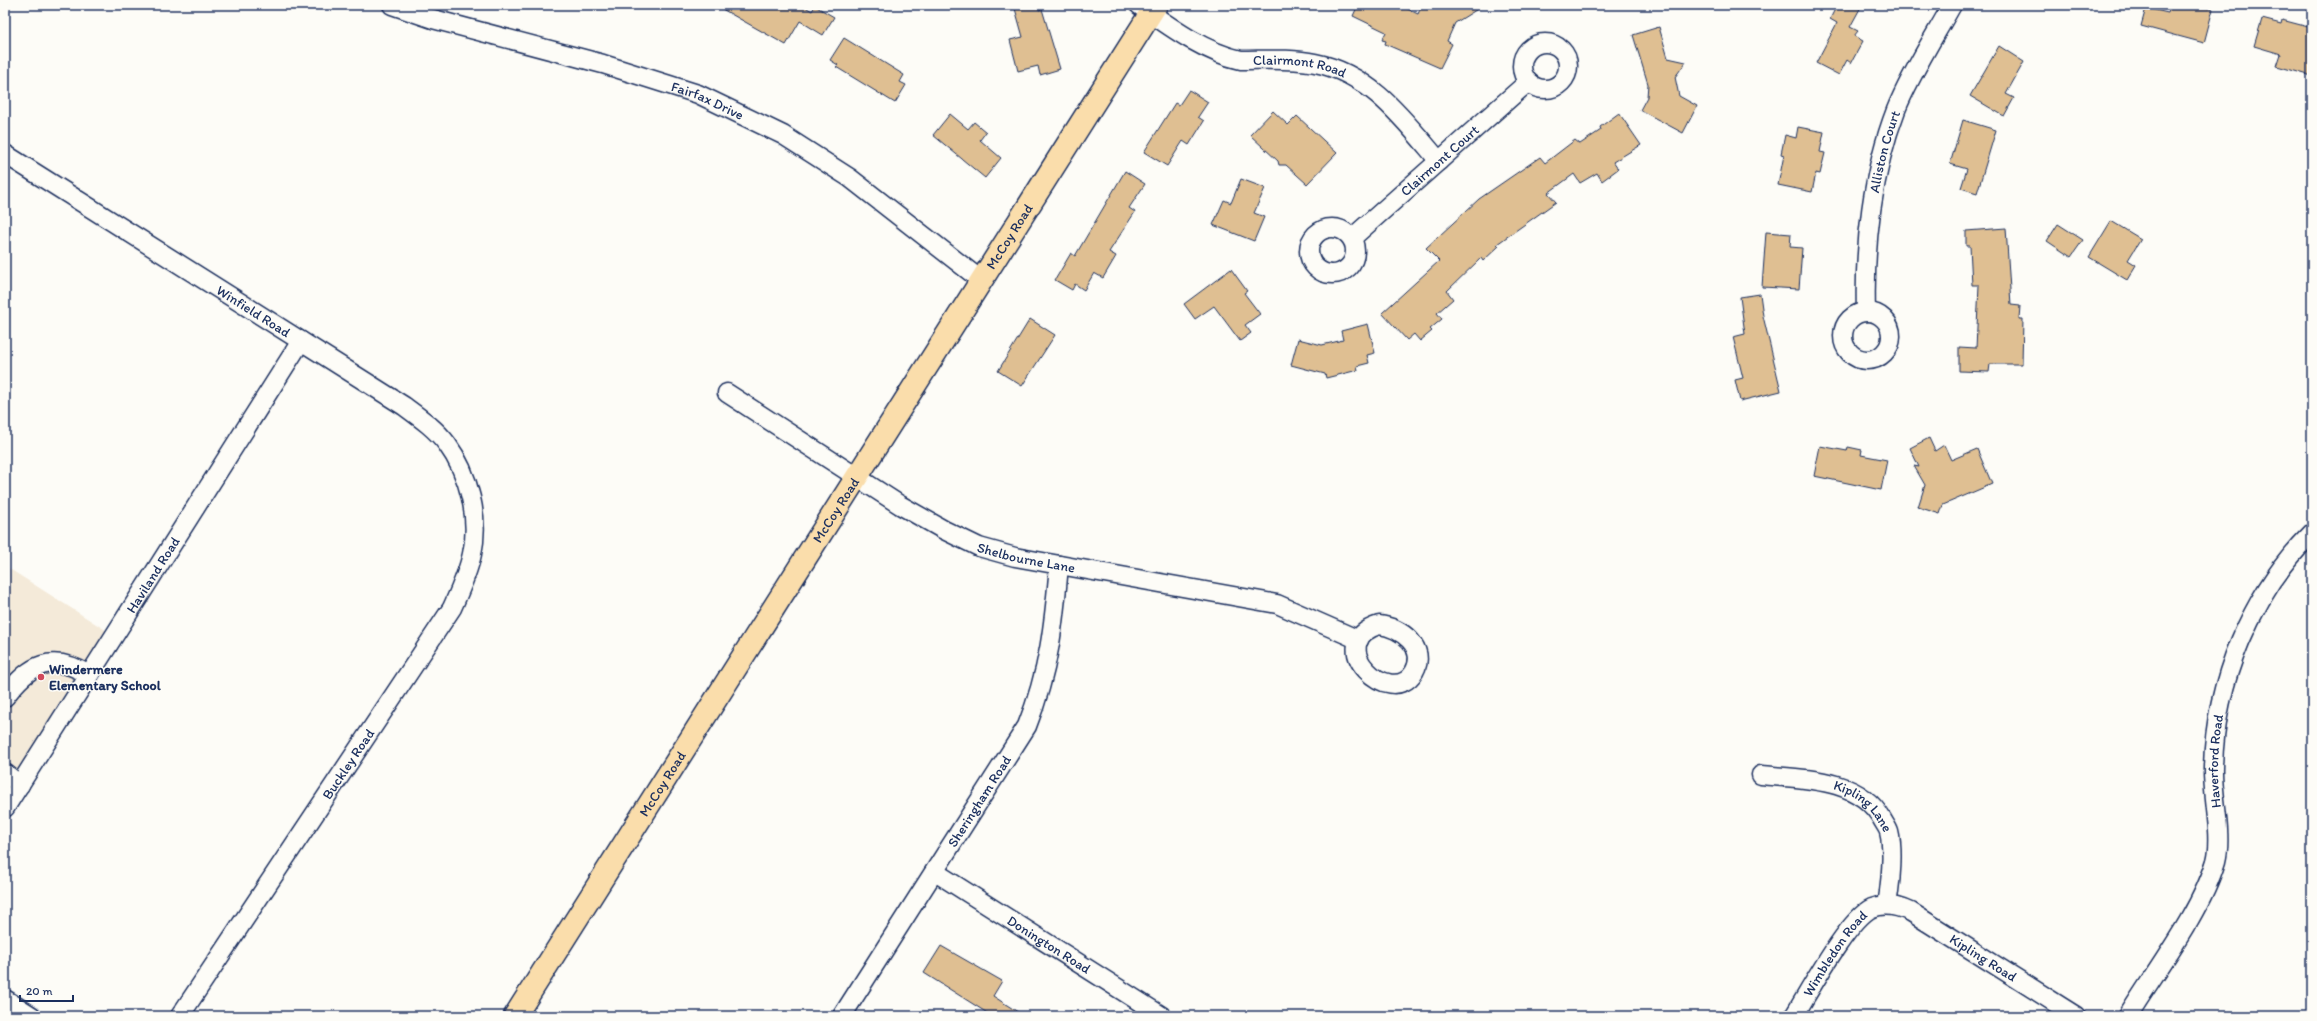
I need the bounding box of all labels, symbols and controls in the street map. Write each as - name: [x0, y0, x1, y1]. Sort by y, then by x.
- street label: Clairmont Road: [1253, 52, 1349, 82]
- street label: Fairfax Drive: [669, 78, 747, 124]
- street label: Alliston Court: [1866, 108, 1904, 194]
- street label: Clairmont Court: [1397, 122, 1483, 200]
- street label: McCoy Road: [983, 201, 1037, 273]
- street label: Winfield Road: [213, 282, 294, 341]
- street label: McCoy Road: [809, 474, 863, 546]
- street label: Haviland Road: [123, 533, 184, 616]
- street label: Shelbourne Lane: [975, 539, 1077, 577]
- place label: Windermere Elementary School: [49, 661, 162, 694]
- marker: Windermere Elementary School: [36, 672, 46, 682]
- street label: Haverford Road: [2205, 713, 2227, 809]
- street label: Buckley Road: [319, 725, 378, 803]
- street label: McCoy Road: [636, 748, 690, 820]
- street label: Sheringham Road: [944, 752, 1015, 850]
- street label: Kipling Lane: [1831, 777, 1896, 835]
- street label: Wimbledon Road: [1800, 907, 1871, 999]
- street label: Donington Road: [1004, 912, 1094, 978]
- street label: Kipling Road: [1946, 930, 2020, 986]
- scale bar: [20, 977, 73, 1003]
- text: 20 m: [26, 984, 53, 998]

